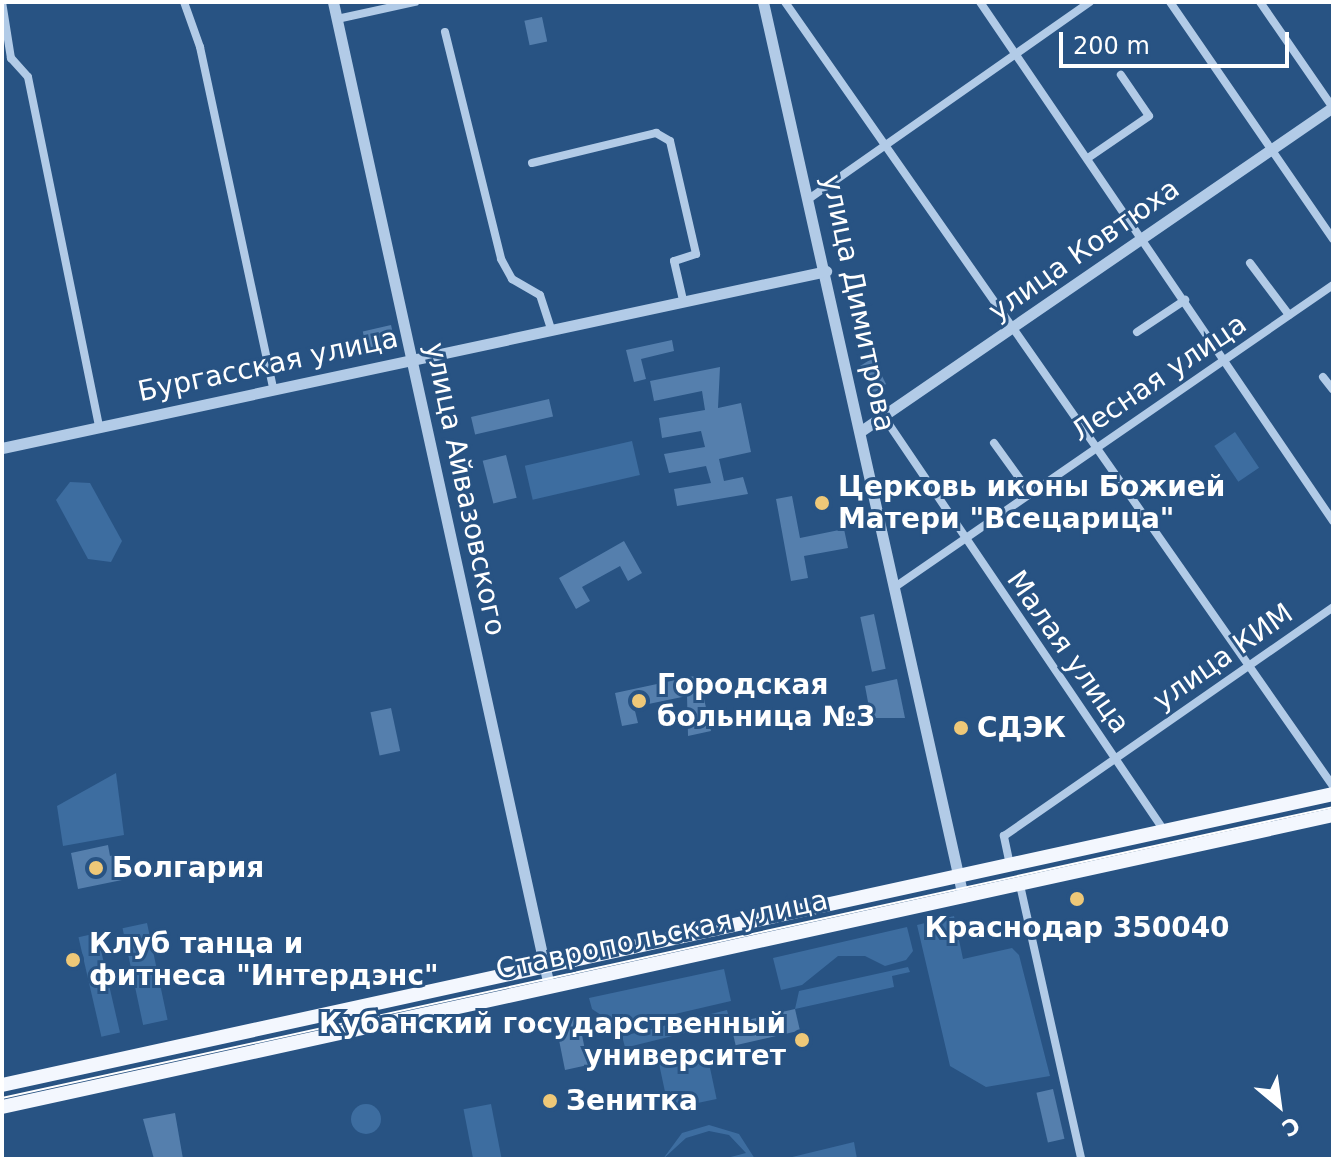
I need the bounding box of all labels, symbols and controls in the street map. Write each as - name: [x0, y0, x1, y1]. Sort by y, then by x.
- scale bar: [1063, 16, 1293, 66]
- text: 200 m: [1073, 32, 1150, 60]
- street label: улица Димитрова: [814, 171, 902, 435]
- street label: улица Ковтюха: [982, 172, 1186, 328]
- street label: Лесная улица: [1065, 307, 1253, 449]
- street label: Бургасская улица: [135, 321, 401, 409]
- street label: улица Айвазовского: [418, 339, 512, 639]
- place label: Церковь иконы Божией Матери "Всецарица": [838, 470, 1225, 536]
- marker: Церковь иконы Божией Матери "Всецарица": [813, 494, 831, 512]
- street label: Малая улица: [999, 564, 1137, 740]
- street label: улица КИМ: [1147, 597, 1299, 717]
- place label: Городская больница №3: [657, 668, 876, 734]
- marker: Городская больница №3: [628, 690, 650, 712]
- place label: СДЭК: [977, 711, 1066, 745]
- marker: СДЭК: [952, 719, 970, 737]
- place label: Болгария: [112, 851, 264, 885]
- marker: Болгария: [87, 859, 105, 877]
- street label: Ставропольская улица: [493, 883, 831, 987]
- marker: Краснодар 350040: [1068, 890, 1086, 908]
- place label: Краснодар 350040: [924, 911, 1230, 945]
- place label: Клуб танца и фитнеса "Интердэнс": [89, 927, 439, 993]
- marker: Клуб танца и фитнеса "Интердэнс": [64, 951, 82, 969]
- place label: Кубанский государственный университет: [319, 1007, 786, 1073]
- marker: Кубанский государственный университет: [793, 1031, 811, 1049]
- north arrow: [1239, 1065, 1319, 1145]
- place label: Зенитка: [566, 1084, 698, 1118]
- marker: Зенитка: [541, 1092, 559, 1110]
- text: С: [1278, 1112, 1304, 1141]

